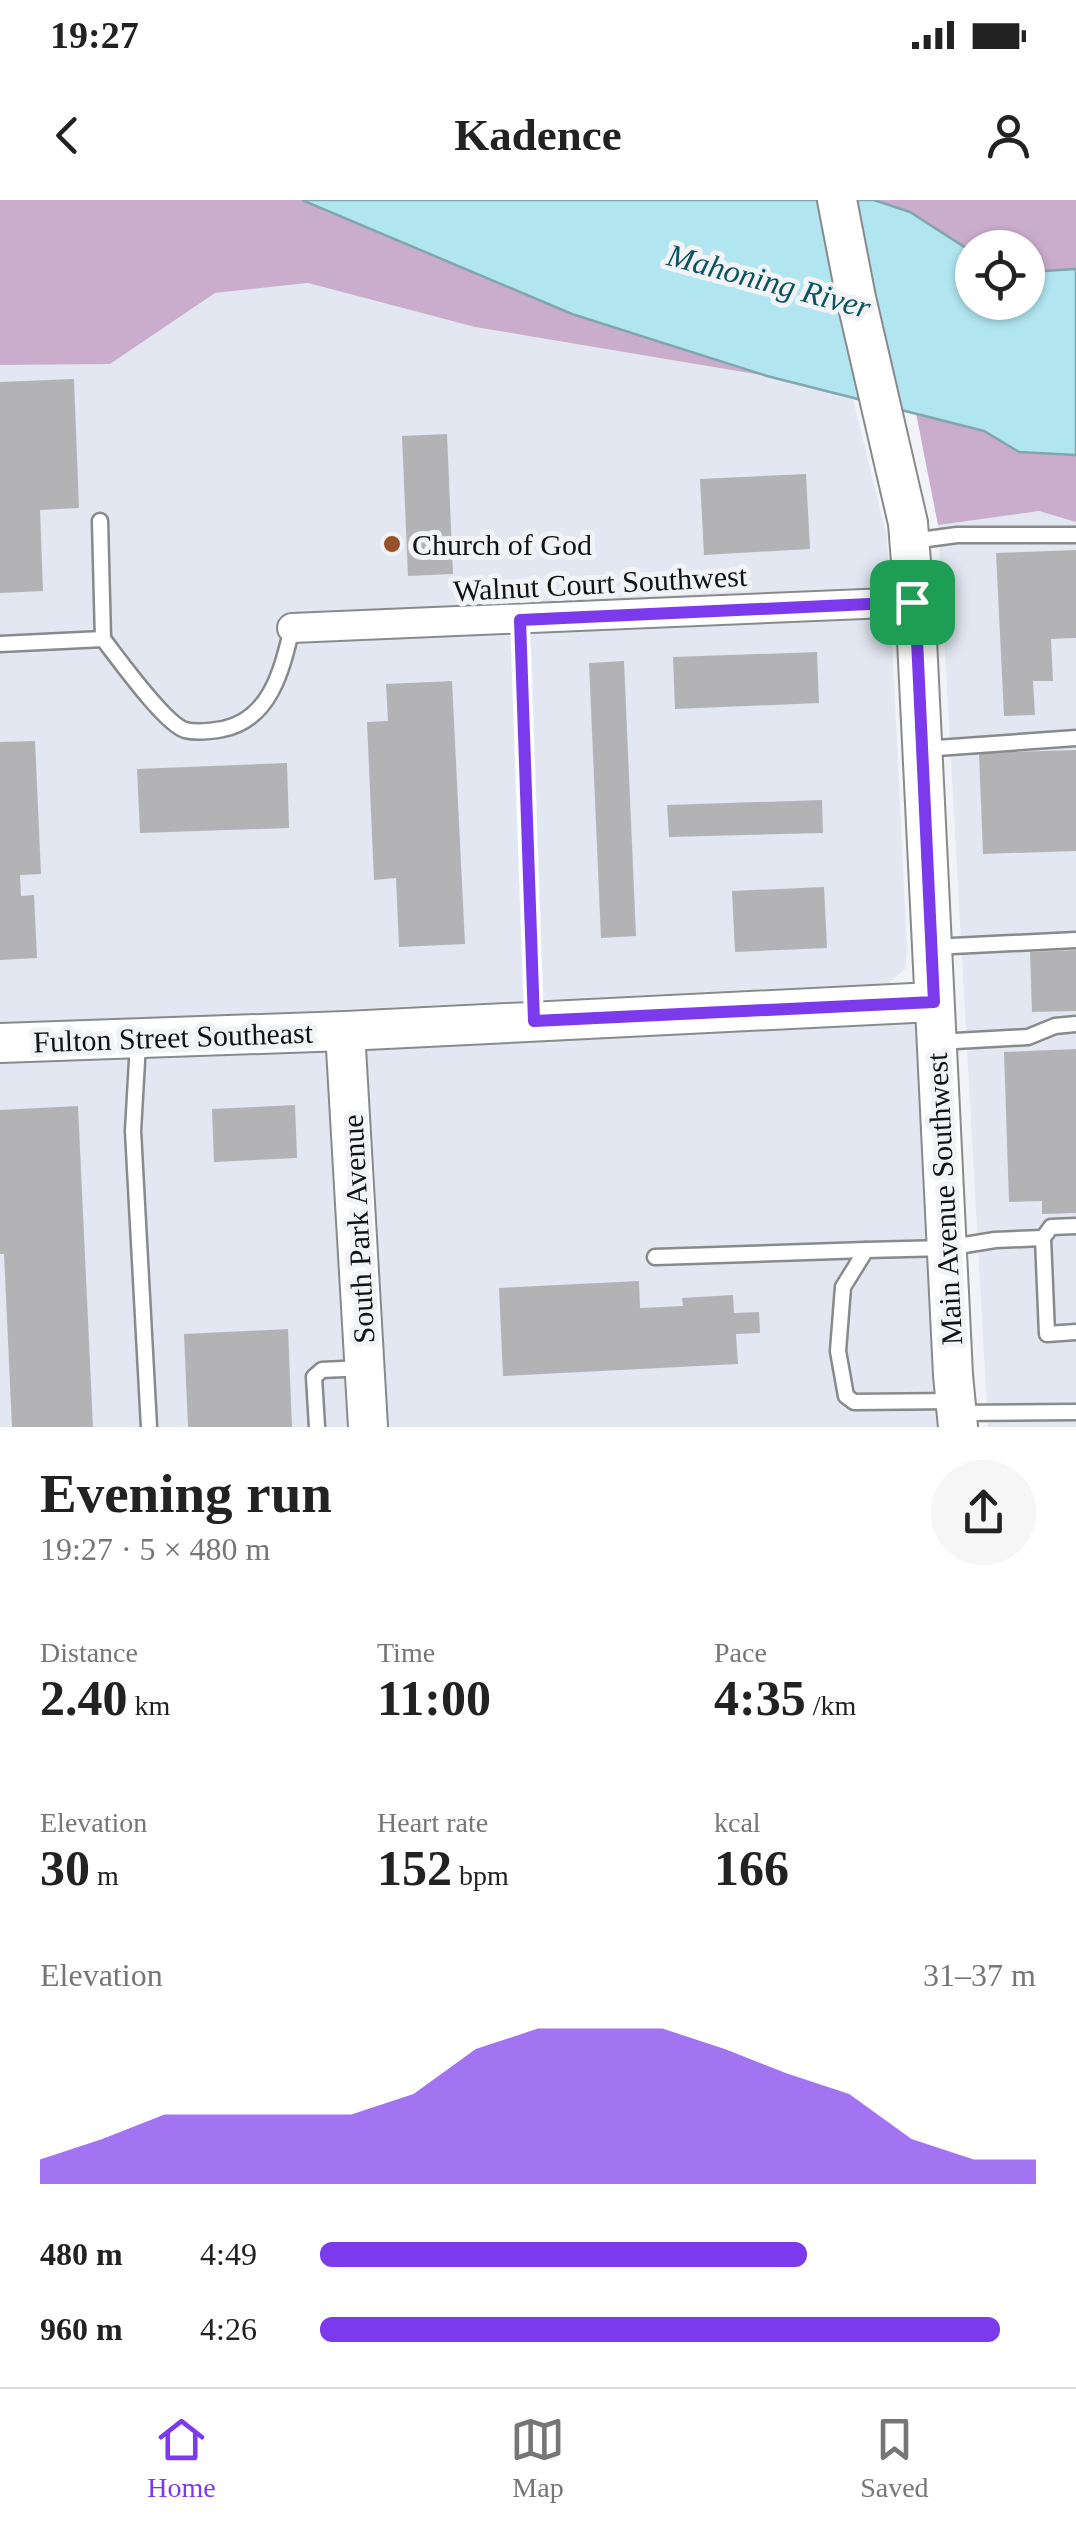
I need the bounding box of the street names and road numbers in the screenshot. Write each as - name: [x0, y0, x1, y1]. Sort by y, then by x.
- street label: Walnut Court Southwest: [452, 559, 748, 607]
- street label: Fulton Street Southeast: [33, 1016, 314, 1058]
- street label: Main Avenue Southwest: [920, 1051, 968, 1346]
- street label: South Park Avenue: [336, 1114, 380, 1344]

